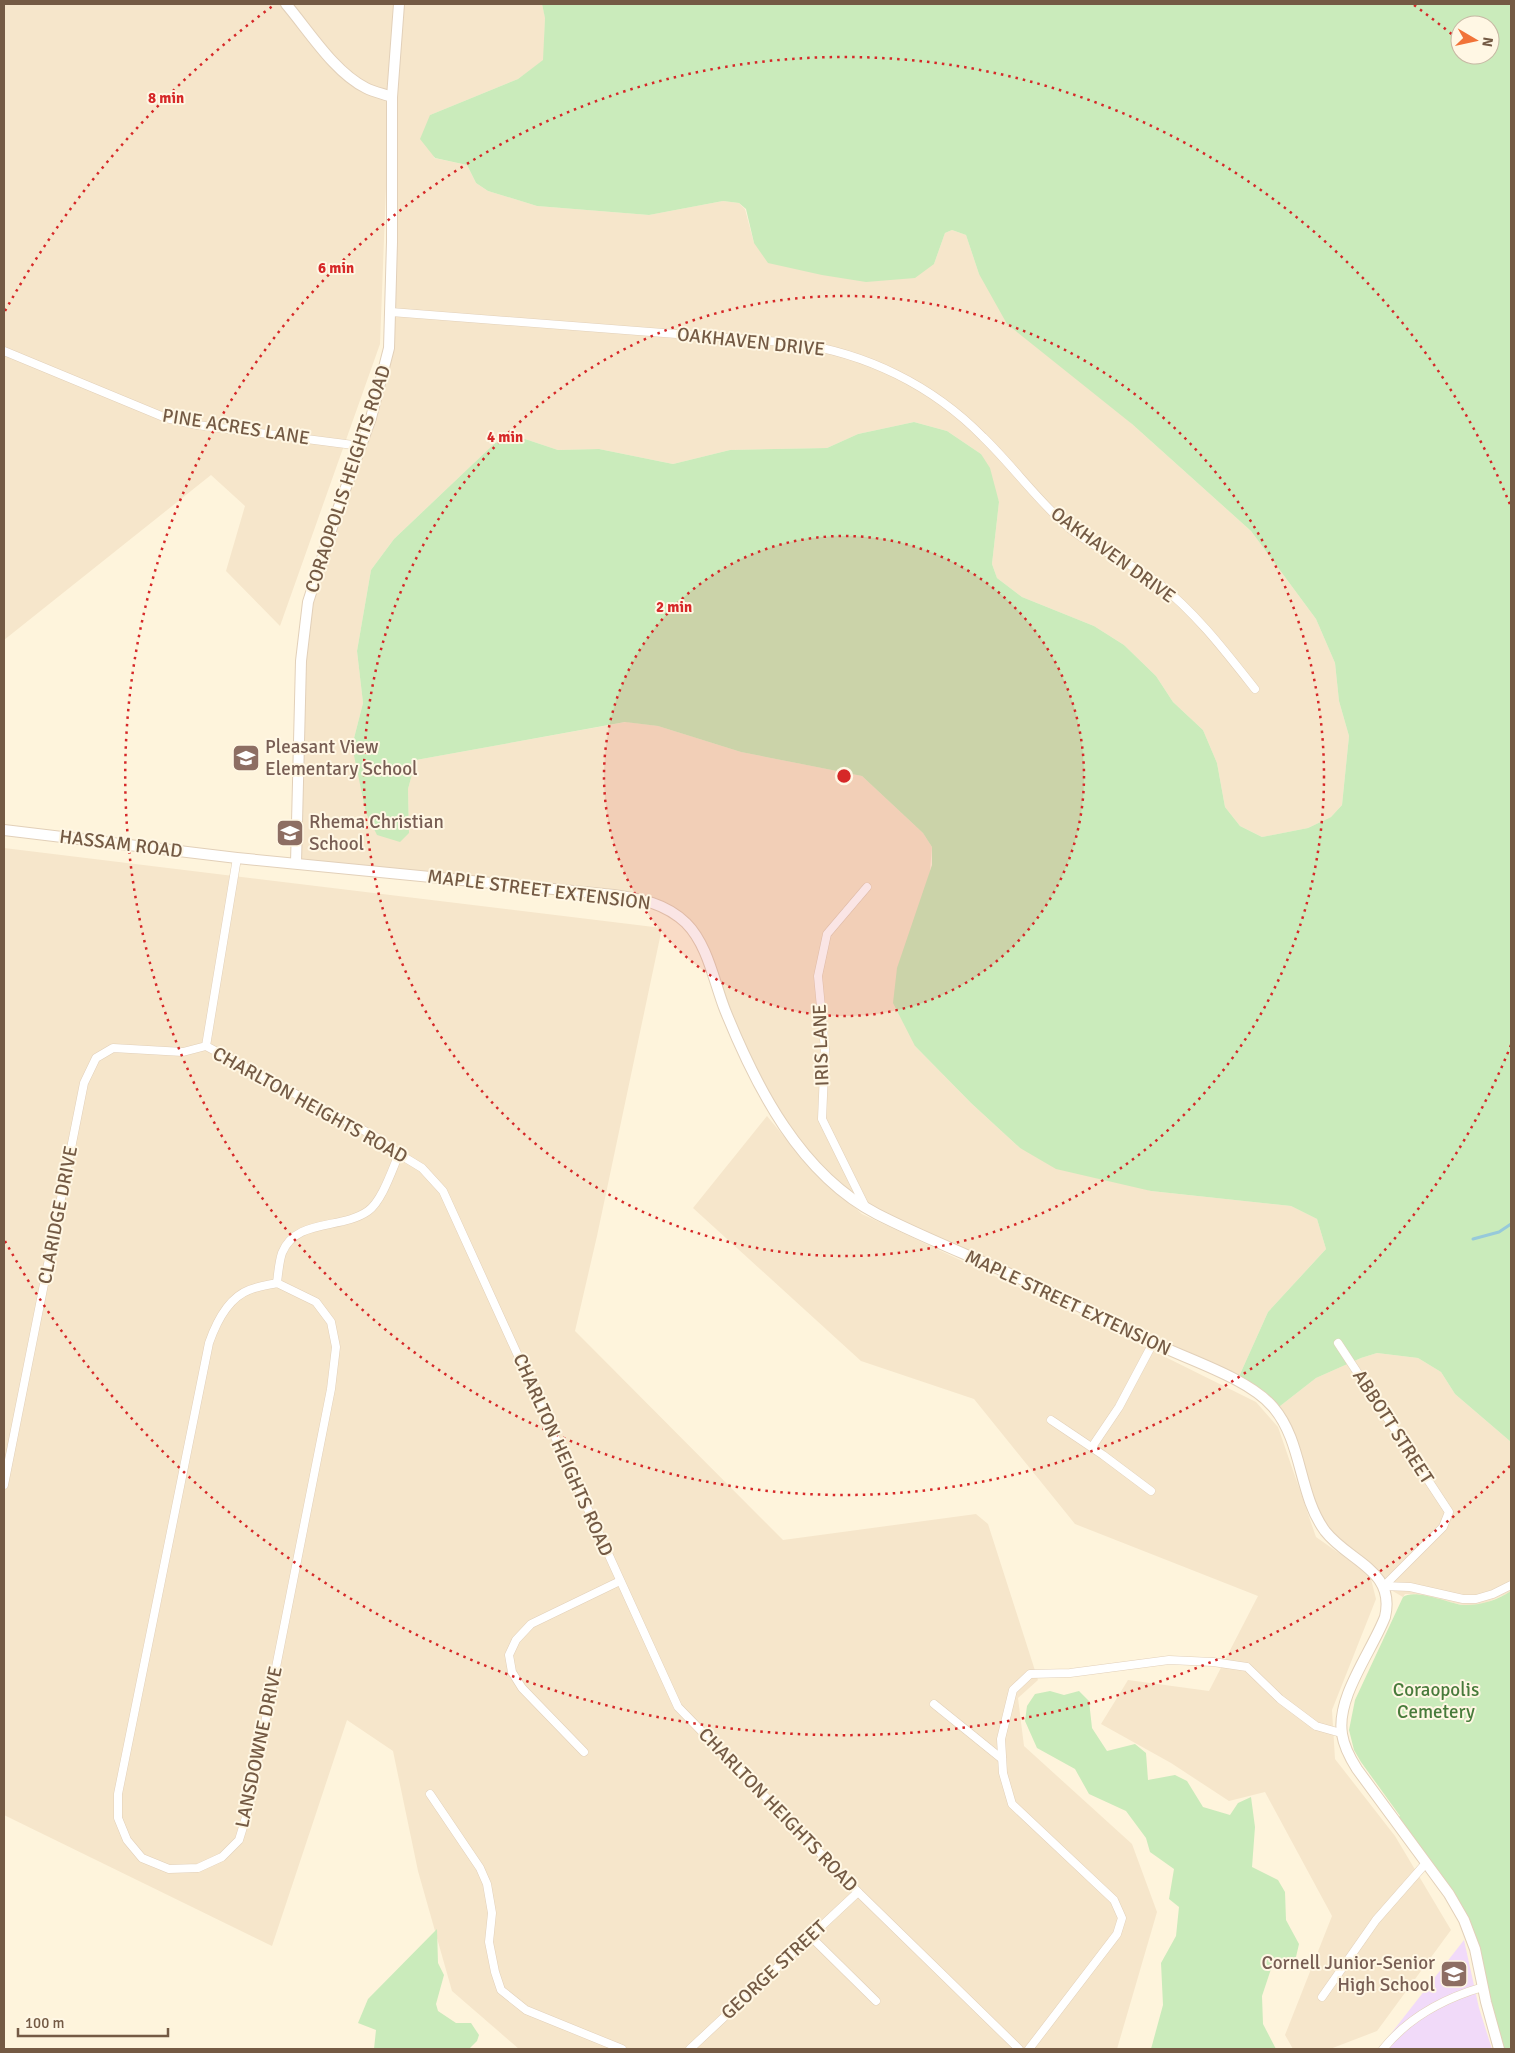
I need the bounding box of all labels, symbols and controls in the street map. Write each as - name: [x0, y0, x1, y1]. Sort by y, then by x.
- north arrow: [1450, 15, 1500, 65]
- text: N: [1478, 36, 1497, 48]
- text: 8 min: [148, 89, 184, 107]
- text: 6 min: [318, 259, 354, 277]
- street label: OAKHAVEN DRIVE: [676, 322, 826, 362]
- street label: CORAOPOLIS HEIGHTS ROAD: [300, 362, 396, 596]
- street label: PINE ACRES LANE: [161, 403, 311, 451]
- text: 4 min: [487, 428, 523, 446]
- street label: OAKHAVEN DRIVE: [1046, 502, 1180, 608]
- text: 2 min: [656, 598, 692, 616]
- place label: Pleasant View Elementary School: [265, 735, 418, 781]
- school or university icon: Pleasant View Elementary School: [231, 743, 261, 773]
- centre of rings: [835, 767, 853, 785]
- place label: Rhema Christian School: [309, 810, 444, 856]
- school or university icon: Rhema Christian School: [275, 818, 305, 848]
- street label: HASSAM ROAD: [58, 825, 184, 863]
- street label: MAPLE STREET EXTENSION: [426, 864, 652, 916]
- street label: IRIS LANE: [808, 1003, 834, 1087]
- street label: CHARLTON HEIGHTS ROAD: [208, 1041, 412, 1169]
- street label: CLARIDGE DRIVE: [33, 1144, 83, 1286]
- street label: MAPLE STREET EXTENSION: [961, 1245, 1175, 1361]
- street label: CHARLTON HEIGHTS ROAD: [507, 1350, 619, 1560]
- street label: ABBOTT STREET: [1347, 1365, 1439, 1489]
- street label: LANSDOWNE DRIVE: [230, 1664, 288, 1830]
- park label: Coraopolis Cemetery: [1393, 1678, 1479, 1724]
- street label: CHARLTON HEIGHTS ROAD: [693, 1723, 863, 1897]
- street label: GEORGE STREET: [716, 1915, 832, 2025]
- place label: Cornell Junior-Senior High School: [1261, 1951, 1435, 1997]
- school or university icon: Cornell Junior-Senior High School: [1439, 1959, 1469, 1989]
- scale bar: [18, 2006, 168, 2038]
- text: 100 m: [25, 2014, 65, 2032]

